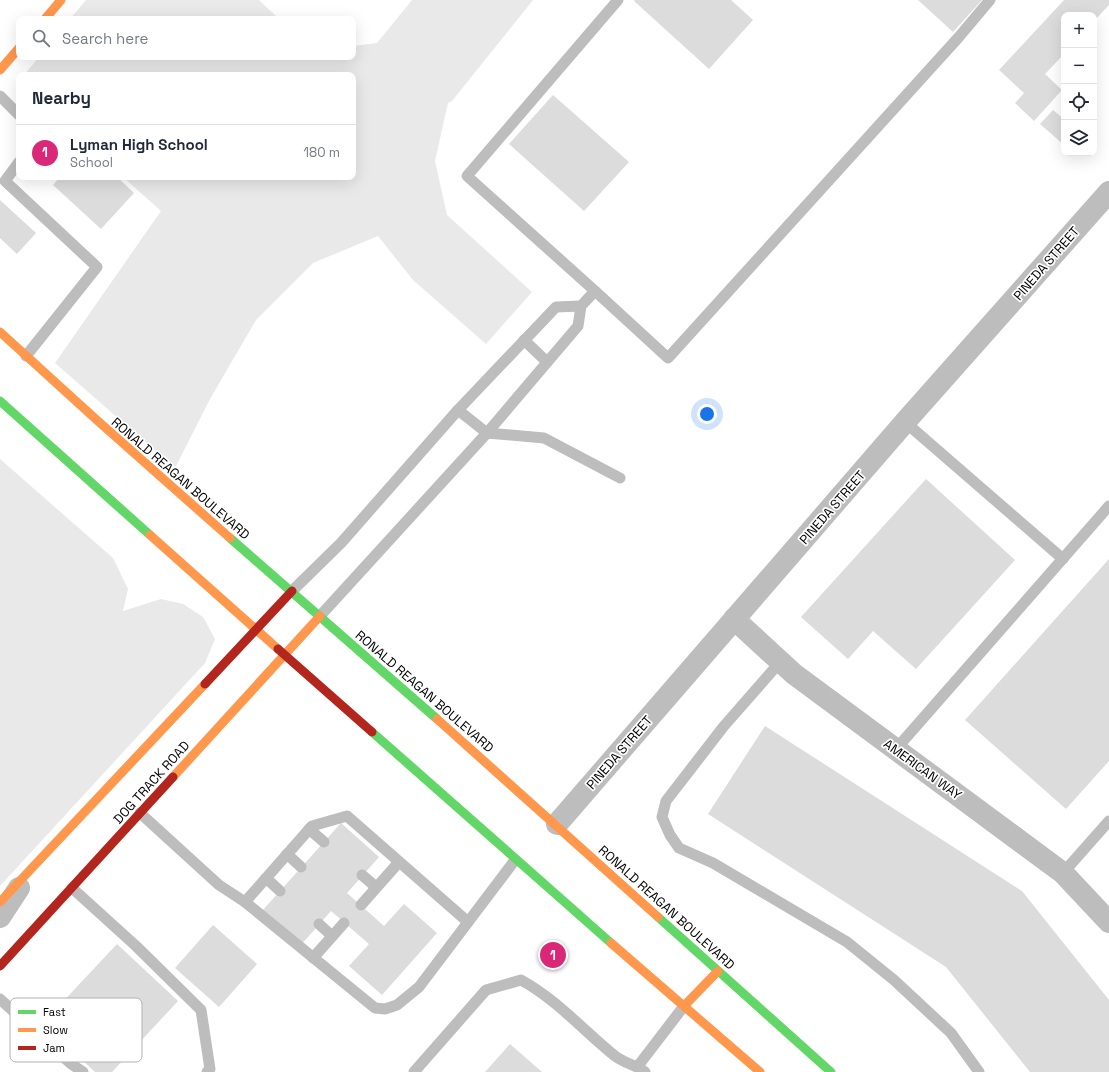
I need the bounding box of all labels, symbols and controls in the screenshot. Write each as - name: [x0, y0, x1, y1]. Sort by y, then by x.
- map controls: [1061, 12, 1097, 156]
- button: +: [1061, 12, 1097, 48]
- search box: [16, 16, 356, 60]
- icon: search: [30, 27, 52, 49]
- text: Search here: [62, 29, 148, 48]
- button: −: [1061, 48, 1097, 84]
- button: locate: [1061, 84, 1097, 120]
- text: Nearby: [32, 87, 91, 109]
- button: layers: [1061, 120, 1097, 156]
- text: Lyman High School: [70, 135, 208, 154]
- text: 1: [42, 144, 48, 161]
- text: 180 m: [304, 144, 340, 161]
- text: School: [70, 154, 113, 171]
- street label: PINEDA STREET: [1010, 223, 1083, 304]
- your location: [697, 404, 717, 424]
- street label: RONALD REAGAN BOULEVARD: [108, 414, 253, 543]
- street label: PINEDA STREET: [796, 467, 869, 548]
- street label: RONALD REAGAN BOULEVARD: [352, 627, 497, 756]
- street label: PINEDA STREET: [583, 712, 656, 793]
- street label: AMERICAN WAY: [880, 735, 965, 804]
- street label: DOG TRACK ROAD: [110, 737, 193, 827]
- street label: RONALD REAGAN BOULEVARD: [595, 842, 738, 973]
- pin: 1: [540, 940, 566, 970]
- legend: [10, 998, 142, 1062]
- text: Fast: [43, 1005, 66, 1019]
- text: Slow: [43, 1023, 68, 1037]
- text: Jam: [43, 1041, 65, 1055]

